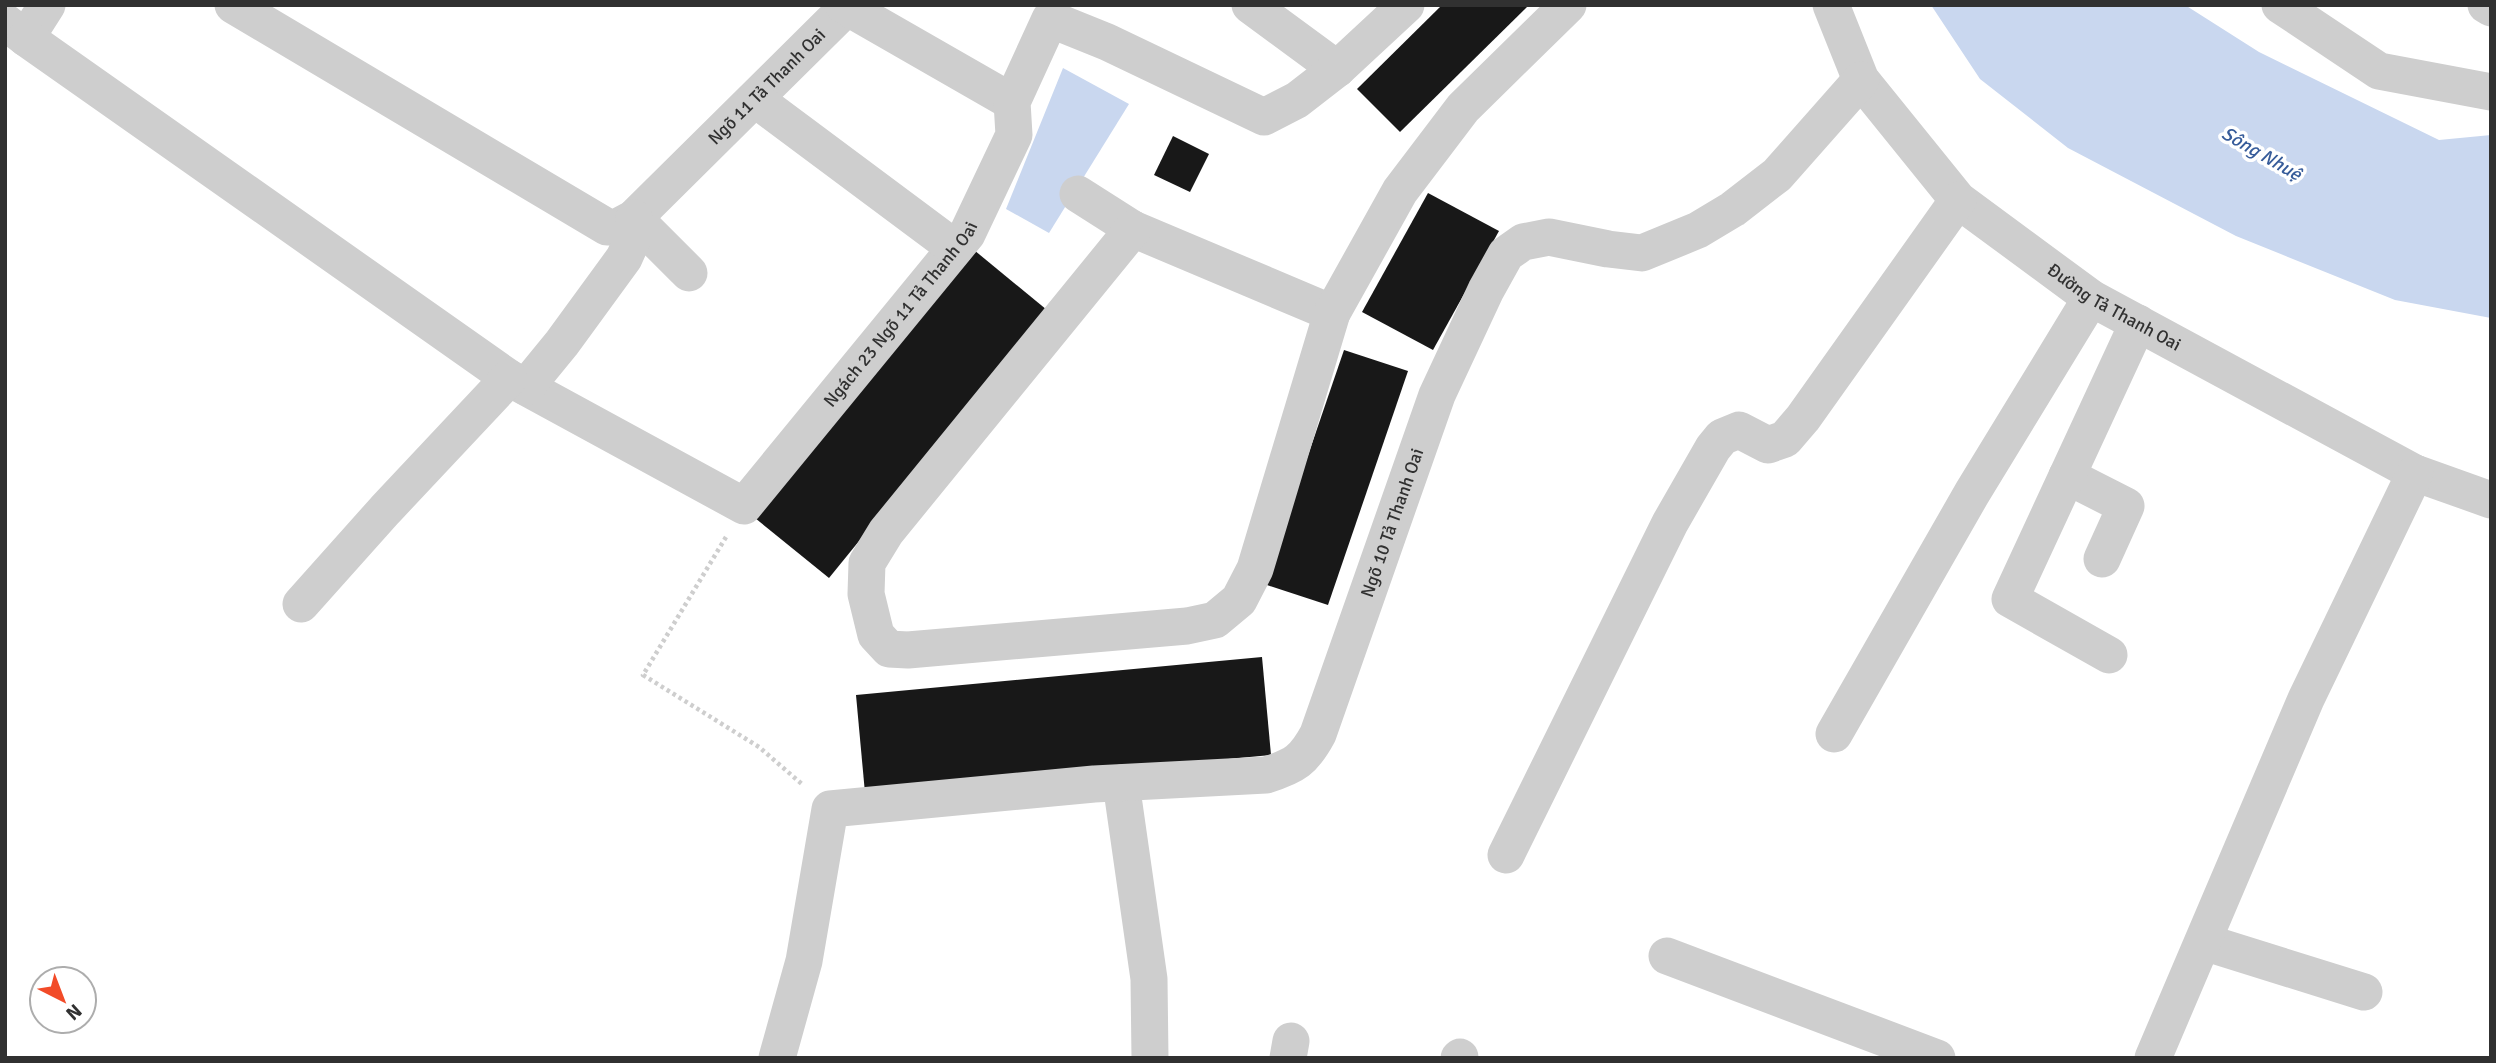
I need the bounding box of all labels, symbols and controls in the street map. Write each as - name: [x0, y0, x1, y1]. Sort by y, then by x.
- street label: Ngõ 11 Tả Thanh Oai: [703, 24, 830, 149]
- water label: Sông Nhuệ: [2217, 121, 2307, 187]
- street label: Ngách 23 Ngõ 11 Tả Thanh Oai: [819, 218, 982, 411]
- street label: Đường Tả Thanh Oai: [2043, 259, 2185, 356]
- street label: Ngõ 10 Tả Thanh Oai: [1356, 445, 1428, 600]
- north arrow: [28, 965, 98, 1035]
- text: N: [61, 999, 87, 1025]

